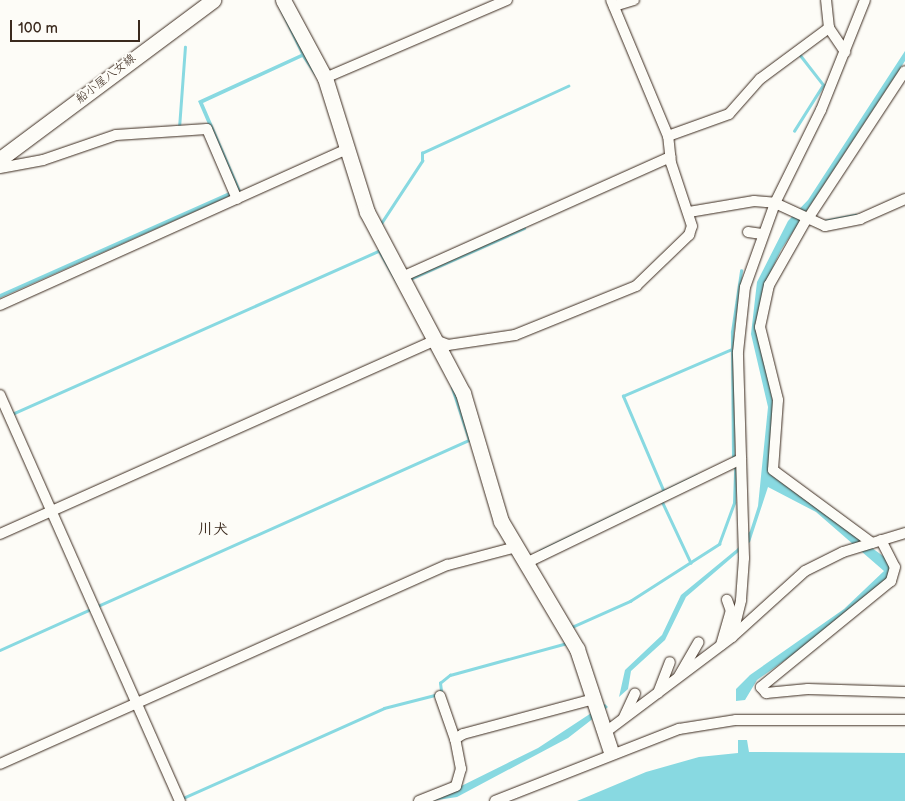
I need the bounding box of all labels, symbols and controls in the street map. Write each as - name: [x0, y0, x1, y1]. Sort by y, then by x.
- scale bar: [12, 10, 142, 42]
- text: 100 m: [18, 19, 58, 38]
- street label: 船小屋八女線: [73, 51, 139, 107]
- district label: 川犬: [198, 521, 228, 539]

